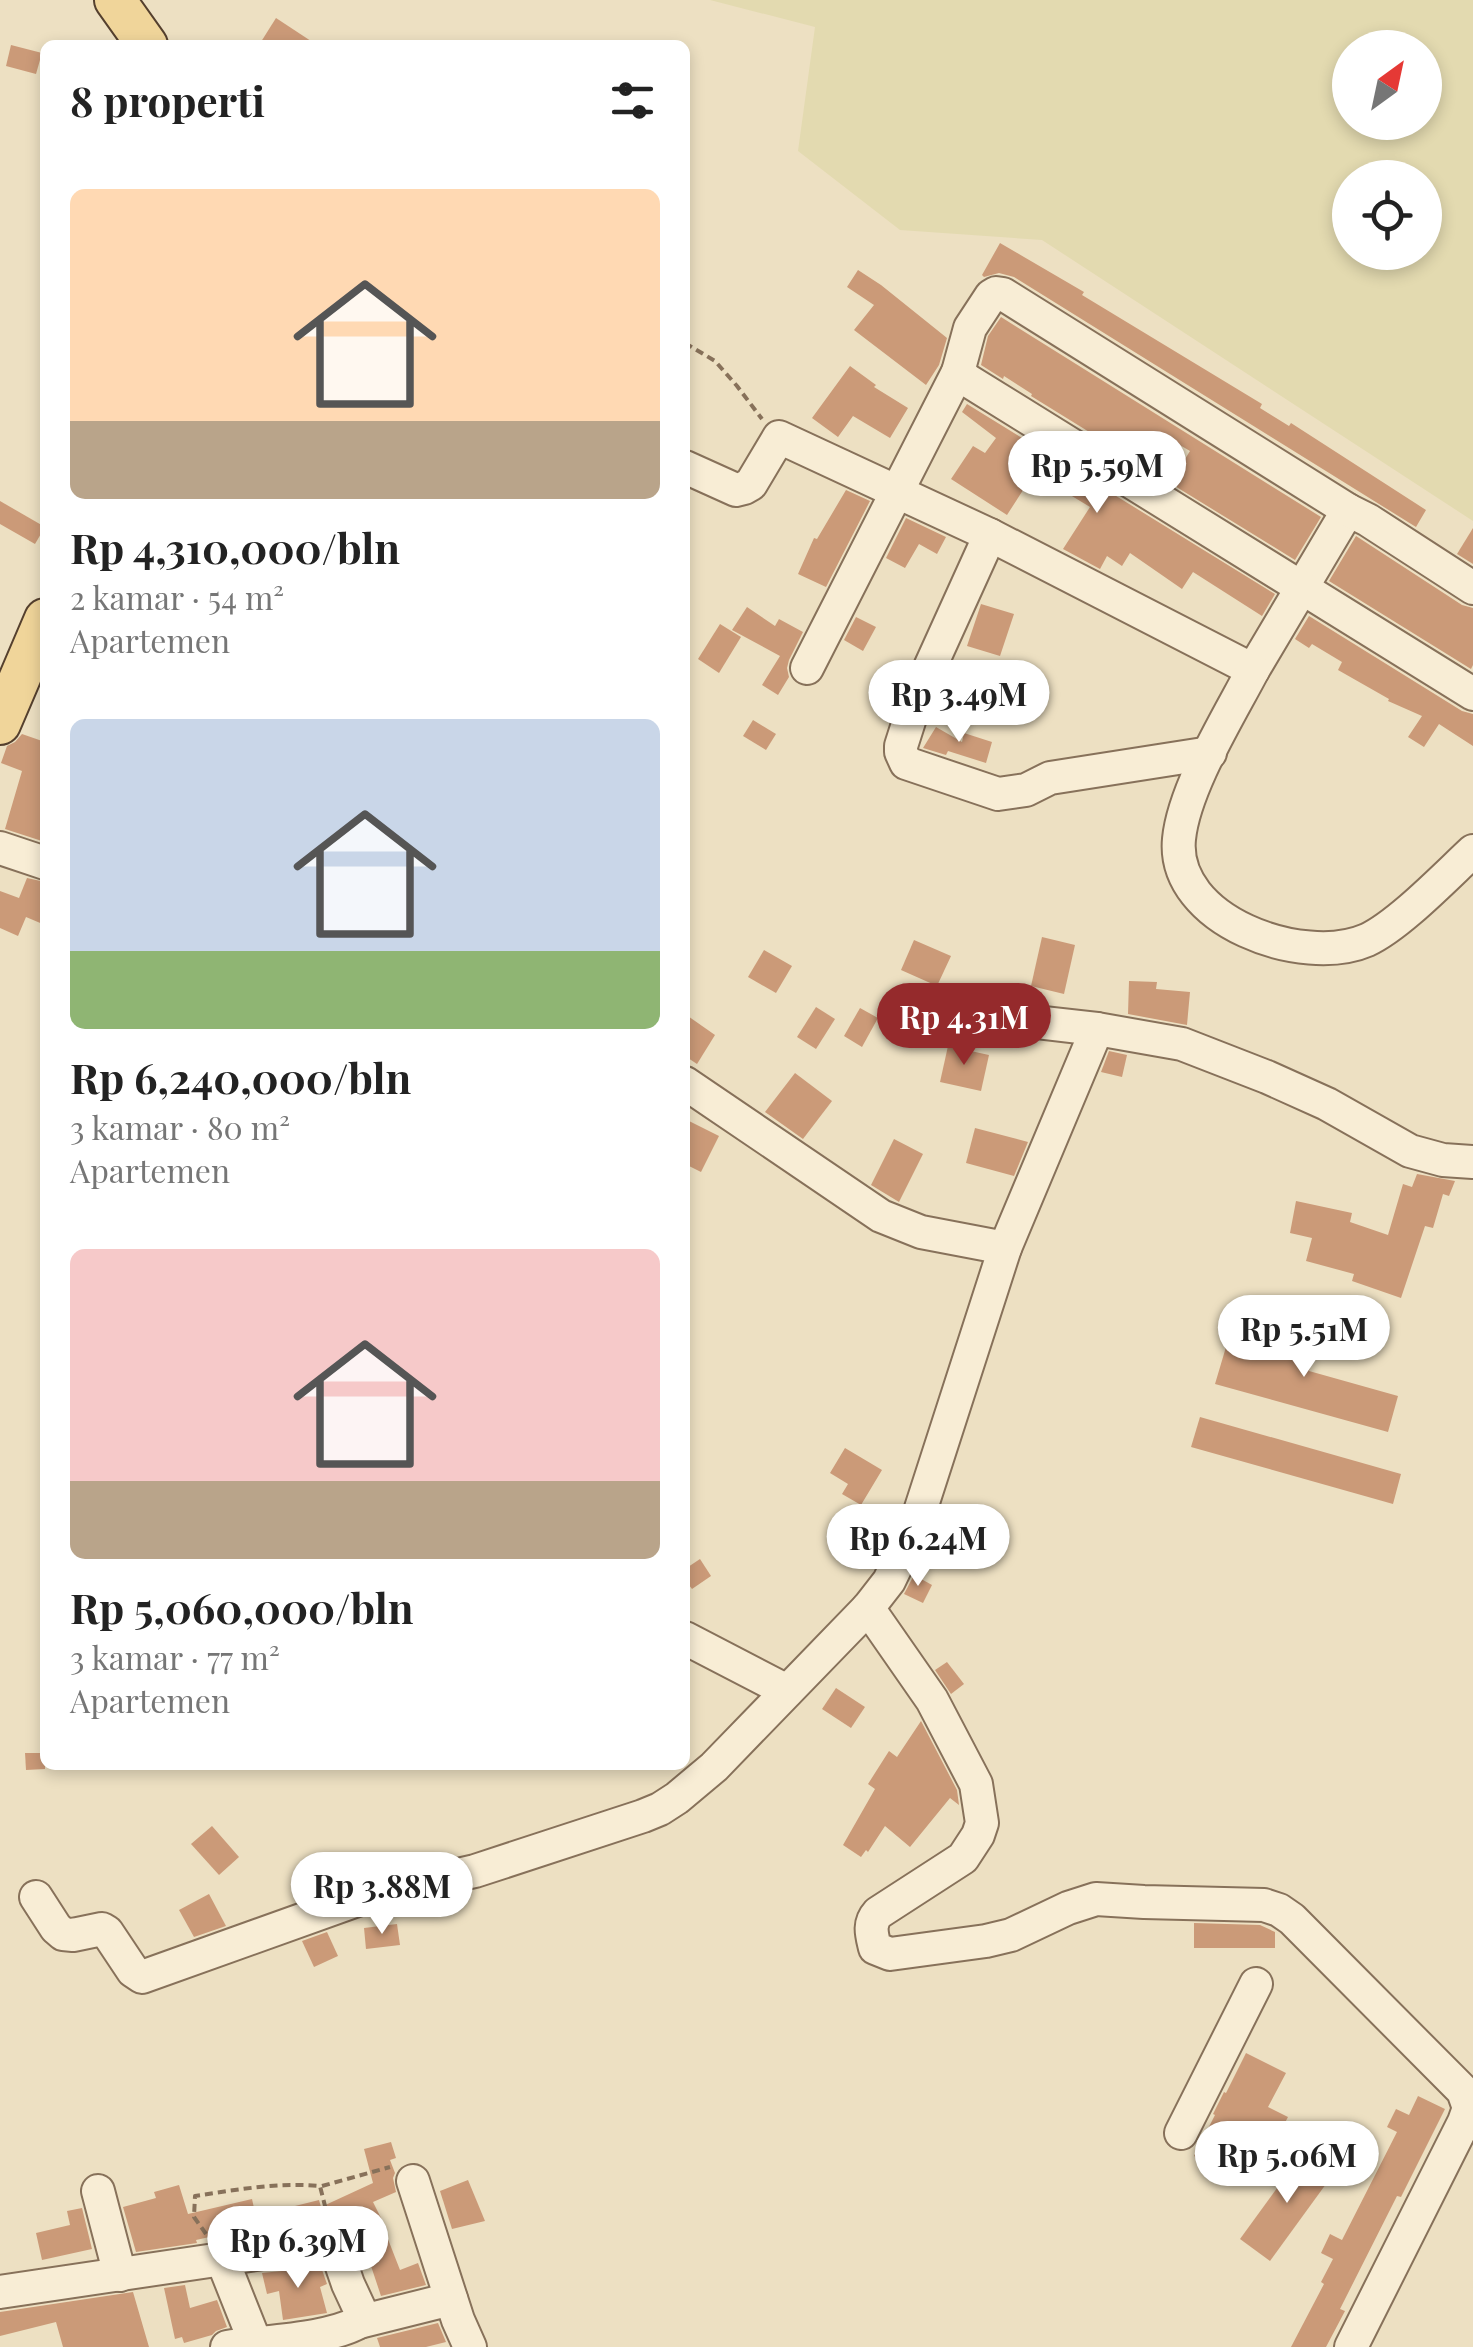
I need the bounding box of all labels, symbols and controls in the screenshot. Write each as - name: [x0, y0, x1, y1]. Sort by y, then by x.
- north arrow: [1332, 30, 1442, 140]
- map controls: [1332, 30, 1442, 270]
- text: 8 properti: [70, 72, 265, 128]
- icon: filters: [605, 73, 660, 128]
- button: locate: [1332, 160, 1442, 270]
- icon: home: [275, 254, 455, 434]
- pin: Rp 5.59M: [994, 431, 1200, 516]
- text: Rp 5.59M: [1030, 442, 1164, 485]
- text: Rp 4,310,000/bln: [70, 519, 400, 575]
- text: 2 kamar · 54 m²: [70, 575, 284, 618]
- text: Apartemen: [70, 618, 230, 661]
- pin: Rp 3.49M: [856, 660, 1062, 745]
- text: Rp 3.49M: [890, 671, 1028, 714]
- icon: home: [275, 784, 455, 964]
- pin: Rp 4.31M: [861, 983, 1067, 1068]
- text: Rp 4.31M: [899, 994, 1029, 1037]
- text: Rp 6,240,000/bln: [70, 1049, 411, 1105]
- text: 3 kamar · 80 m²: [70, 1105, 290, 1148]
- text: Apartemen: [70, 1148, 230, 1191]
- pin: Rp 5.51M: [1201, 1295, 1407, 1380]
- text: Rp 5.51M: [1240, 1306, 1368, 1349]
- icon: home: [275, 1314, 455, 1494]
- pin: Rp 6.24M: [815, 1504, 1021, 1589]
- text: Rp 6.24M: [849, 1515, 987, 1558]
- text: Rp 5,060,000/bln: [70, 1579, 414, 1635]
- text: 3 kamar · 77 m²: [70, 1635, 280, 1678]
- text: Apartemen: [70, 1678, 230, 1721]
- pin: Rp 3.88M: [279, 1852, 485, 1937]
- text: Rp 3.88M: [313, 1863, 451, 1906]
- pin: Rp 5.06M: [1184, 2121, 1390, 2206]
- text: Rp 5.06M: [1217, 2132, 1357, 2175]
- pin: Rp 6.39M: [195, 2206, 401, 2291]
- text: Rp 6.39M: [229, 2217, 367, 2260]

